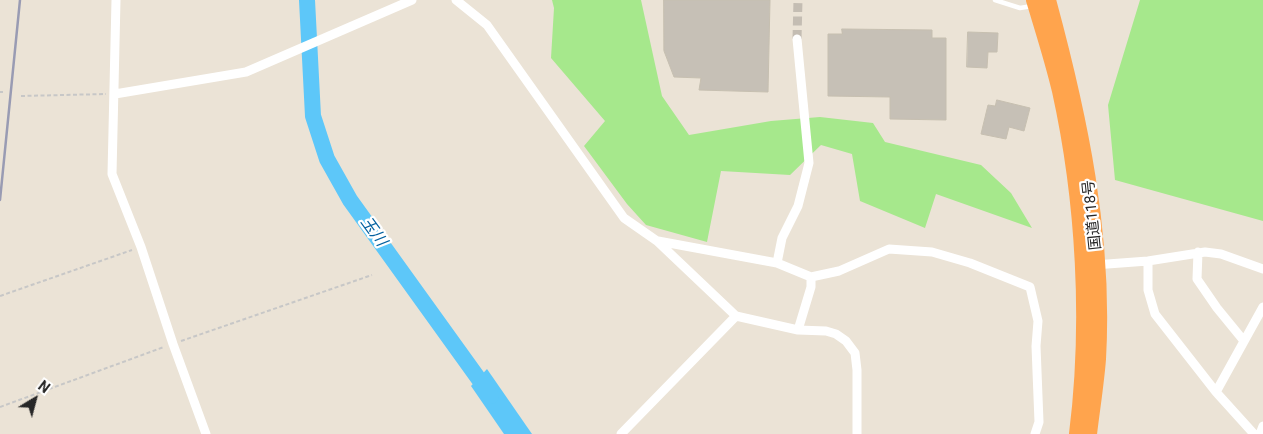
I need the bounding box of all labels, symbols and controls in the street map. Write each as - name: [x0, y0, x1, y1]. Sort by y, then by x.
- street label: 国道118号: [1080, 179, 1106, 251]
- water label: 玉川: [356, 213, 390, 251]
- north arrow: [10, 374, 60, 424]
- text: N: [35, 378, 53, 396]

